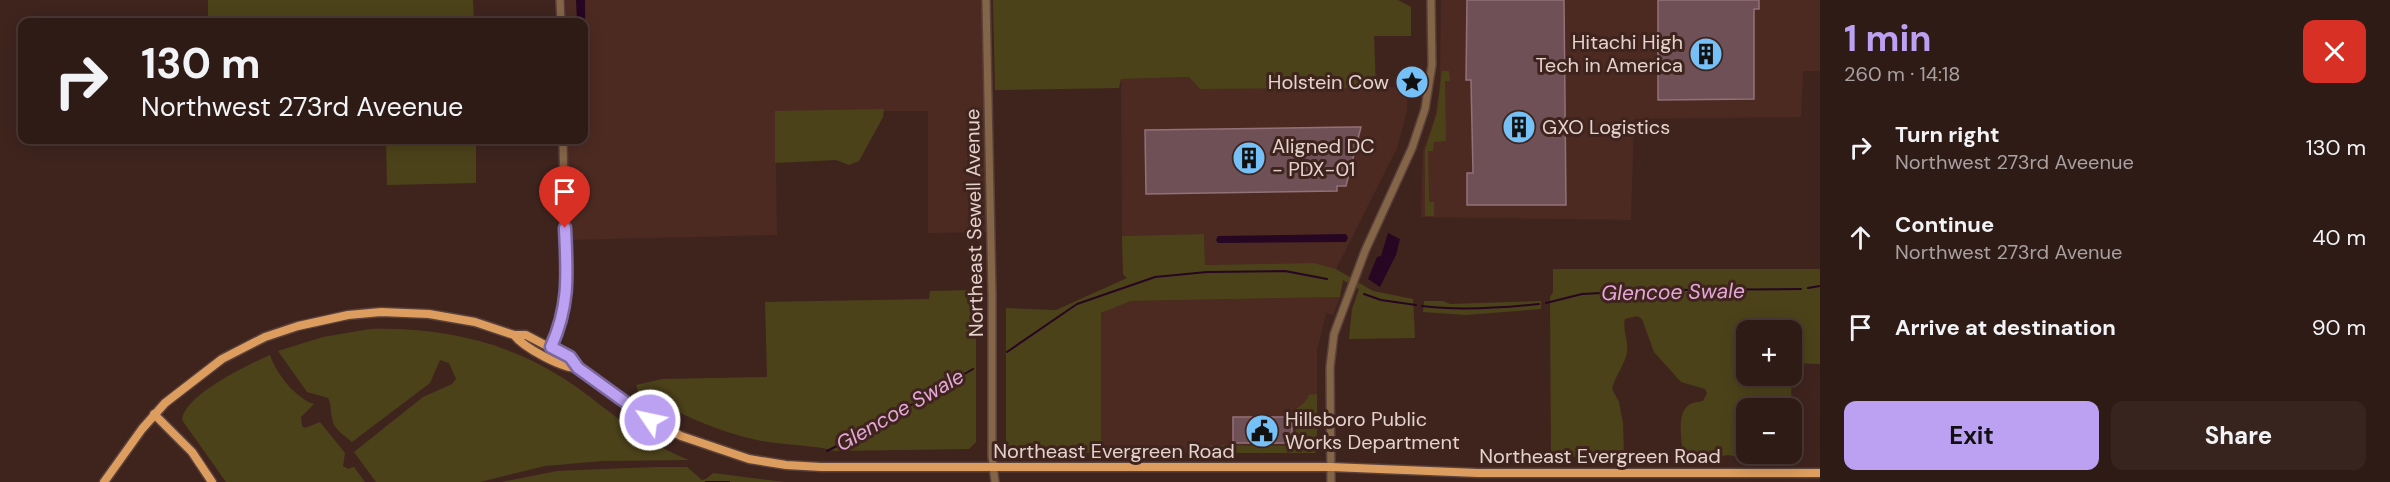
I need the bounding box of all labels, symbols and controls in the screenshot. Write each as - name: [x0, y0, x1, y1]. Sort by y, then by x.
- text: 1 min: [1844, 15, 1932, 62]
- button: close: [2303, 20, 2366, 83]
- place label: Hitachi High Tech in America: [1535, 29, 1683, 78]
- text: 130 m: [141, 36, 261, 91]
- building icon: Hitachi High Tech in America: [1688, 36, 1724, 72]
- icon: right: [42, 42, 120, 120]
- text: 260 m · 14:18: [1844, 61, 1960, 87]
- place icon: Holstein Cow: [1394, 64, 1430, 100]
- place label: Holstein Cow: [1268, 69, 1389, 95]
- text: Northwest 273rd Aveenue: [141, 89, 463, 124]
- street label: Northeast Sewell Avenue: [959, 109, 989, 337]
- building icon: GXO Logistics: [1501, 109, 1537, 145]
- place label: GXO Logistics: [1542, 114, 1670, 140]
- text: Turn right: [1895, 120, 2000, 149]
- icon: right: [1844, 131, 1877, 164]
- place label: Aligned DC - PDX-01: [1272, 133, 1375, 182]
- text: 130 m: [2306, 133, 2366, 162]
- building icon: Aligned DC - PDX-01: [1231, 140, 1267, 176]
- text: Northwest 273rd Aveenue: [1895, 149, 2134, 175]
- pin: [539, 166, 590, 228]
- icon: arrive: [548, 175, 581, 208]
- text: Continue: [1895, 210, 1994, 239]
- icon: ahead: [1844, 221, 1877, 254]
- text: 40 m: [2312, 223, 2366, 252]
- text: Northwest 273rd Avenue: [1895, 239, 2122, 265]
- water label: Glencoe Swale: [1601, 277, 1745, 307]
- icon: arrive: [1844, 311, 1877, 344]
- text: Arrive at destination: [1895, 313, 2116, 342]
- text: 90 m: [2312, 313, 2366, 342]
- map controls: [1736, 320, 1802, 464]
- button: +: [1736, 320, 1802, 386]
- water label: Glencoe Swale: [831, 362, 969, 458]
- position arrow: [618, 388, 682, 452]
- button: −: [1736, 398, 1802, 464]
- button: Exit: [1844, 401, 2099, 470]
- button: Share: [2111, 401, 2366, 470]
- place label: Hillsboro Public Works Department: [1285, 406, 1460, 455]
- public building icon: Hillsboro Public Works Department: [1244, 413, 1280, 449]
- street label: Northeast Evergreen Road: [993, 438, 1235, 464]
- street label: Northeast Evergreen Road: [1479, 443, 1721, 469]

